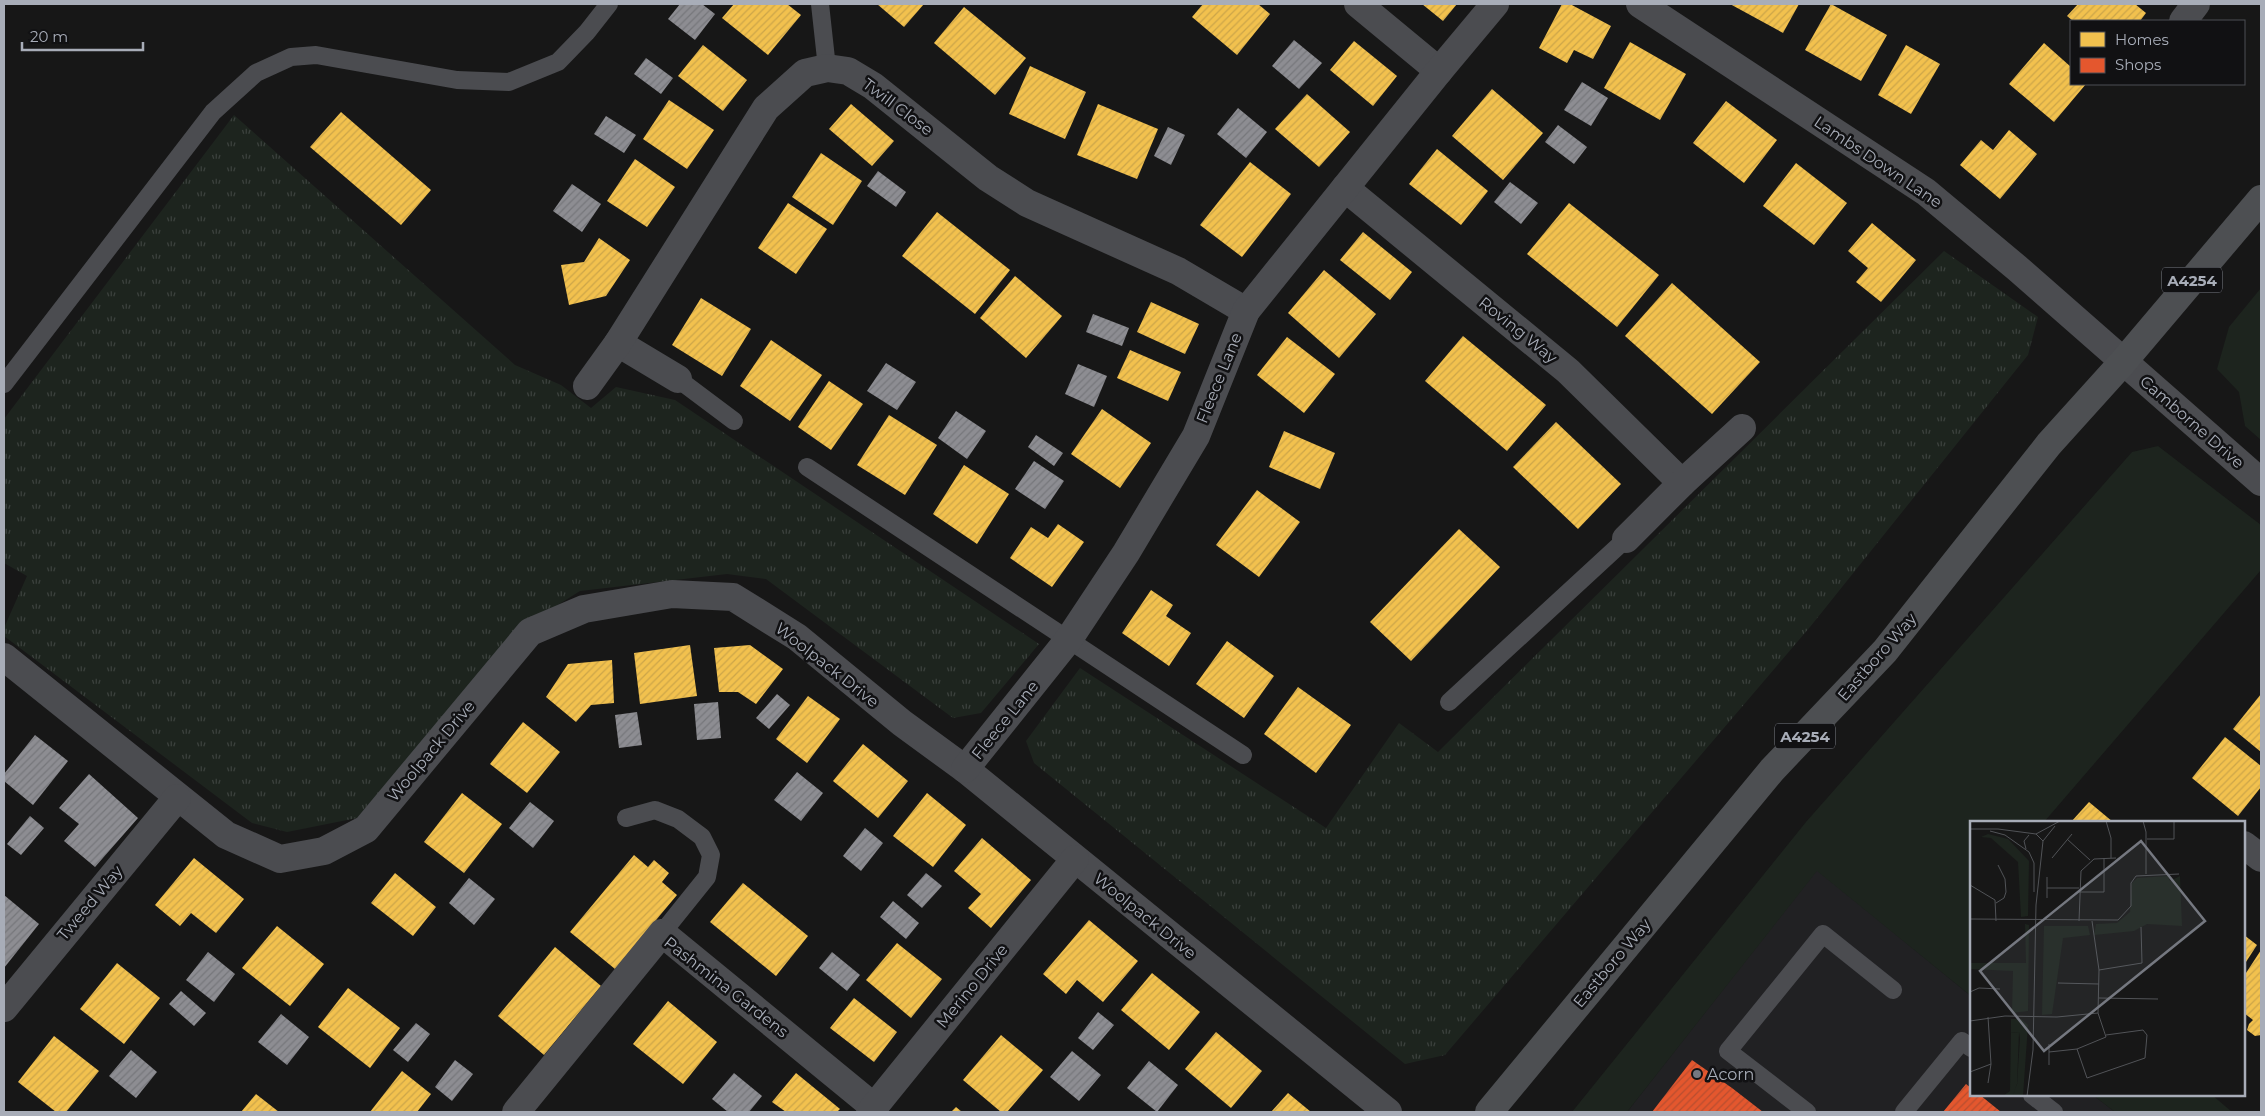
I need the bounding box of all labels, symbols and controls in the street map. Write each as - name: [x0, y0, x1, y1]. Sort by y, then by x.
- scale bar: [22, 20, 144, 52]
- legend: [2070, 20, 2245, 85]
- text: 20 m: [30, 27, 68, 46]
- text: Homes: [2115, 30, 2169, 49]
- text: Shops: [2115, 55, 2161, 74]
- street label: Twill Close: [859, 74, 937, 140]
- street label: Lambs Down Lane: [1810, 112, 1946, 212]
- road number: A4254: [2162, 268, 2222, 292]
- street label: Roving Way: [1475, 293, 1561, 367]
- street label: Fleece Lane: [1192, 330, 1246, 426]
- street label: Camborne Drive: [2136, 372, 2248, 472]
- street label: Eastboro Way: [1834, 609, 1921, 705]
- street label: Woolpack Drive: [771, 619, 883, 711]
- street label: Fleece Lane: [967, 677, 1043, 763]
- street label: Woolpack Drive: [383, 697, 479, 805]
- road number: A4254: [1775, 724, 1835, 748]
- inset map: [1970, 821, 2245, 1096]
- street label: Tweed Way: [53, 862, 127, 944]
- street label: Woolpack Drive: [1090, 869, 1200, 963]
- street label: Eastboro Way: [1569, 914, 1655, 1011]
- street label: Pashmina Gardens: [660, 933, 792, 1041]
- street label: Merino Drive: [932, 940, 1012, 1032]
- place label: Acorn: [1707, 1065, 1754, 1084]
- marker: Acorn: [1691, 1068, 1703, 1080]

